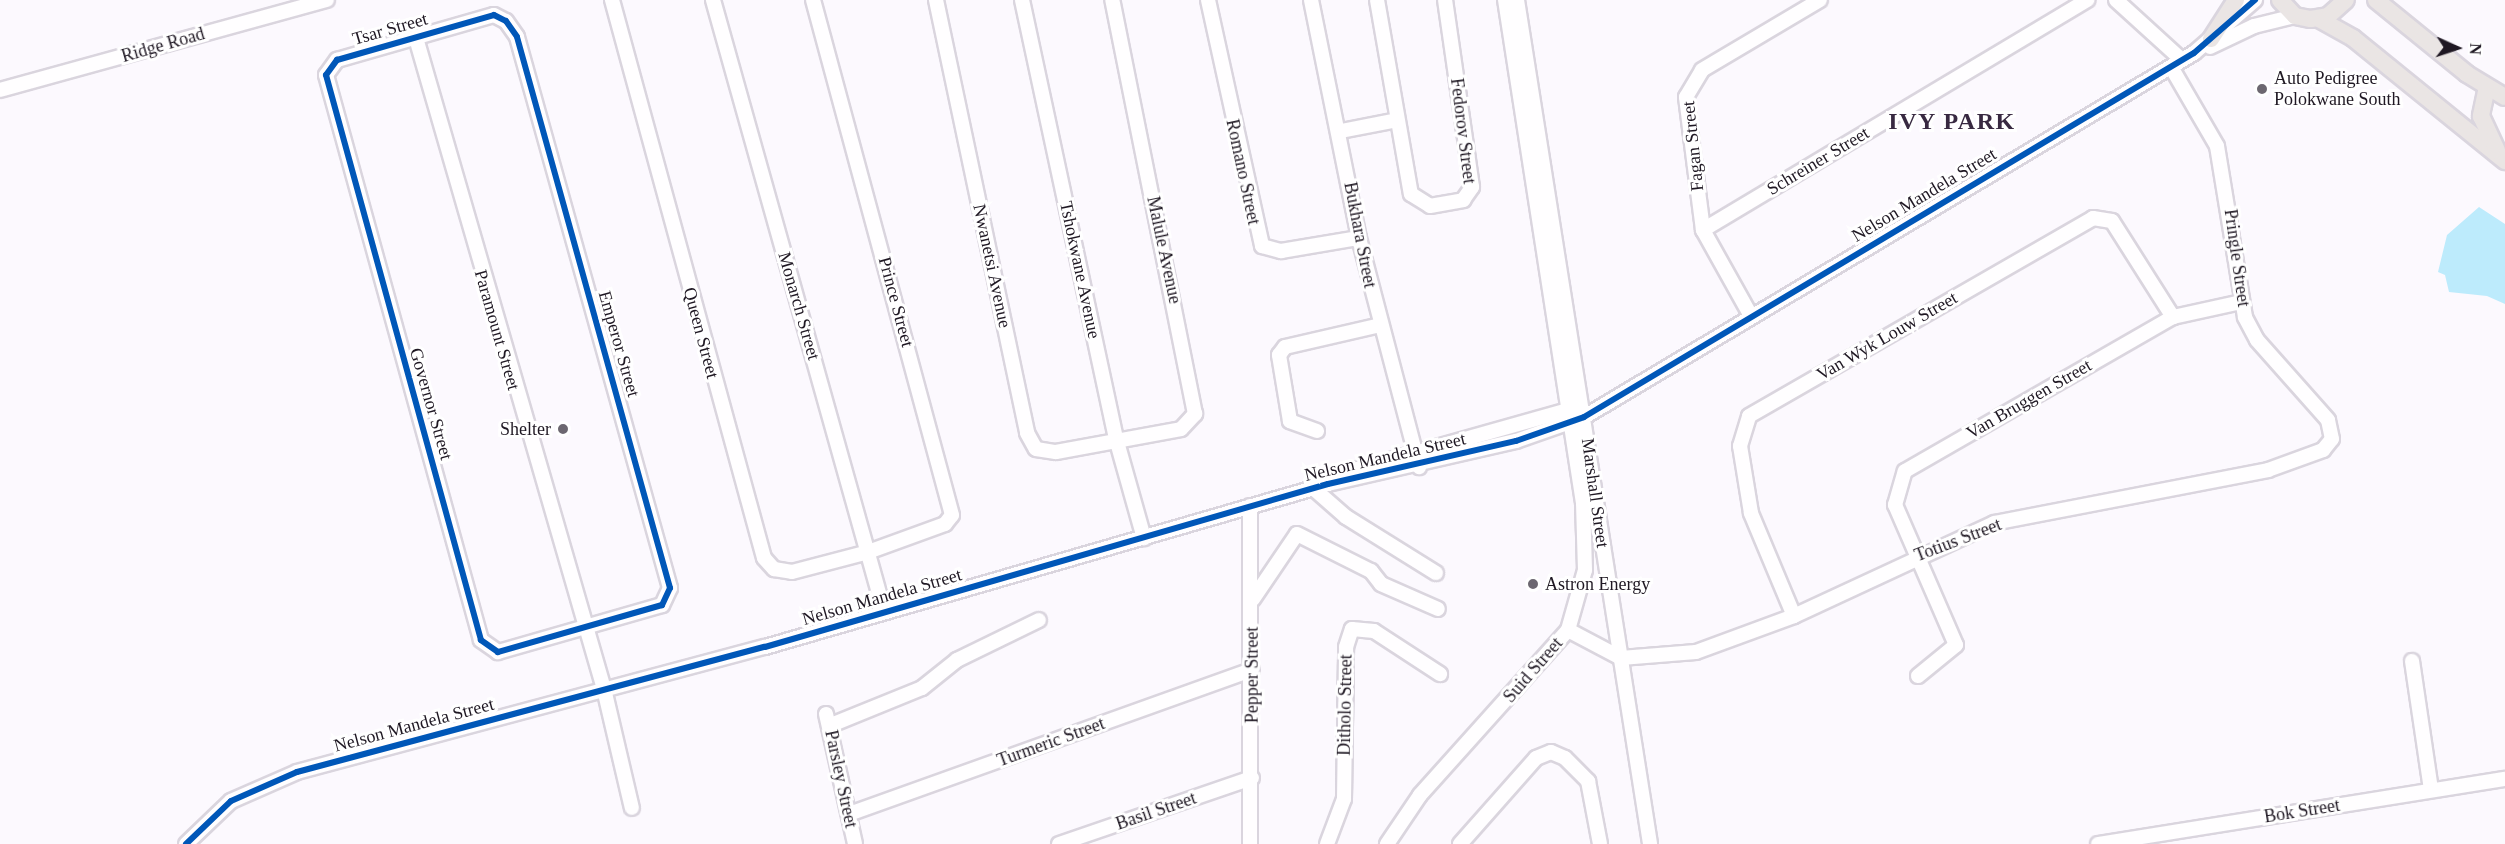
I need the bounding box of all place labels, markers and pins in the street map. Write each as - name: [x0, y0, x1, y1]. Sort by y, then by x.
- place label: Auto Pedigree Polokwane South: [2274, 68, 2401, 110]
- marker: Auto Pedigree Polokwane South: [2255, 82, 2269, 96]
- place label: Shelter: [500, 418, 551, 440]
- marker: Shelter: [556, 422, 570, 436]
- place label: Astron Energy: [1545, 573, 1650, 595]
- marker: Astron Energy: [1526, 577, 1540, 591]

